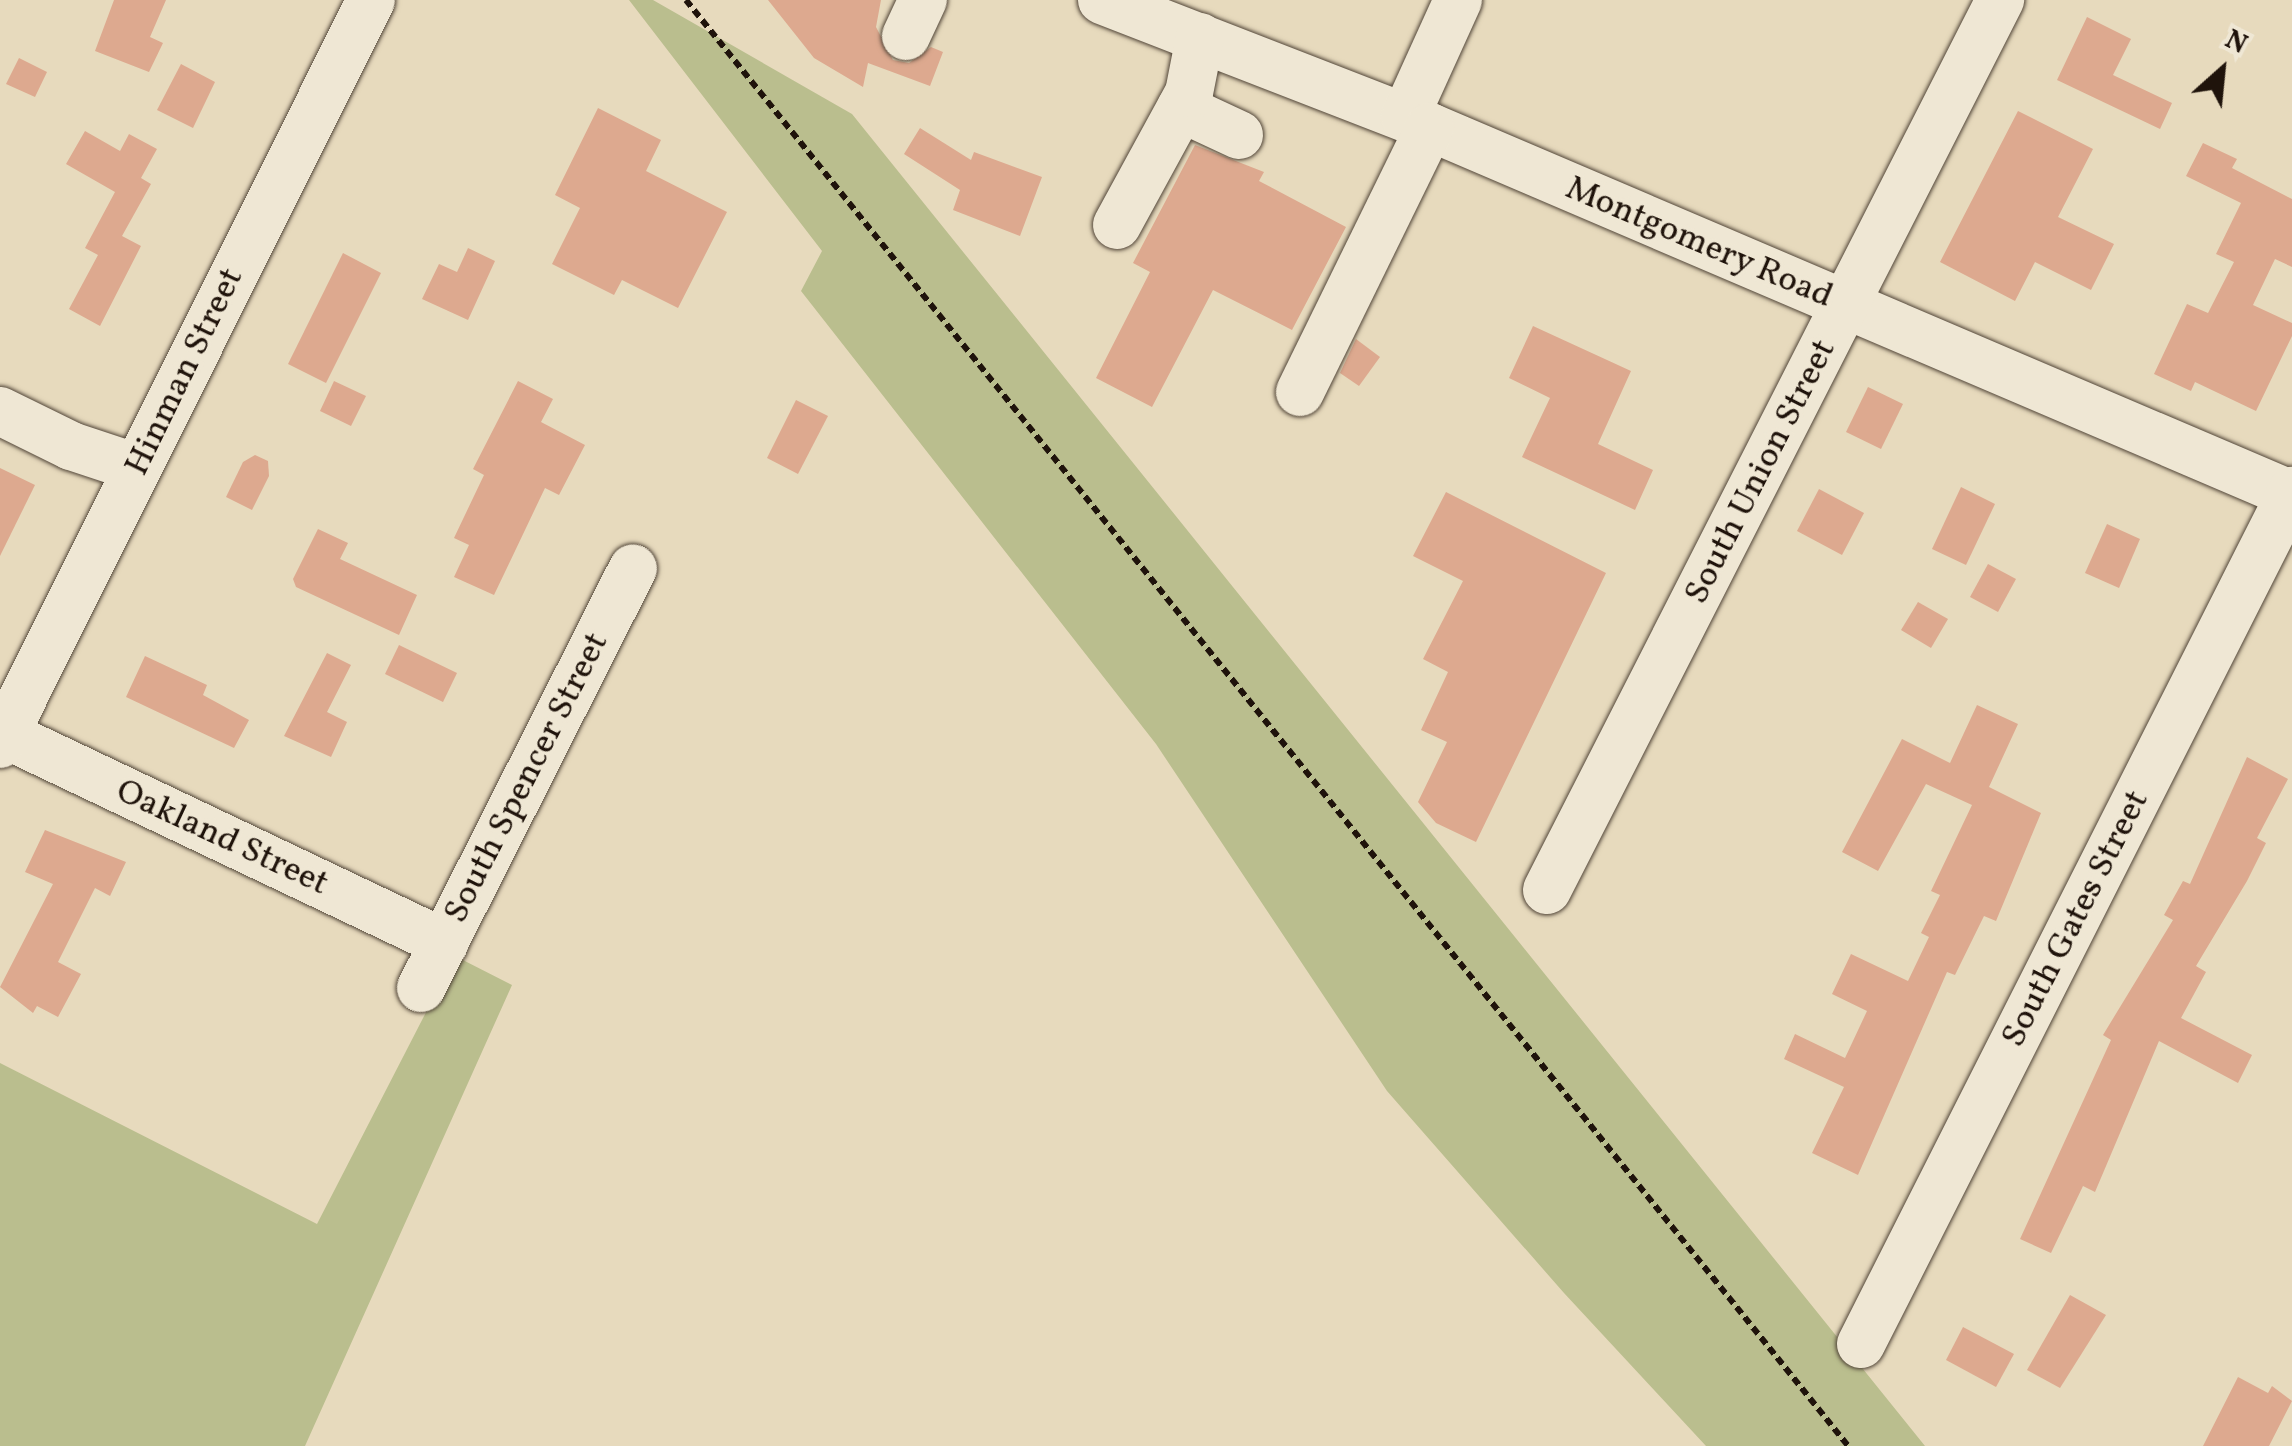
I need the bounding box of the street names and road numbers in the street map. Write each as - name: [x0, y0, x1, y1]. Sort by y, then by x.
- street label: Montgomery Road: [1559, 168, 1839, 318]
- street label: Hinman Street: [117, 261, 253, 483]
- street label: South Union Street: [1676, 333, 1846, 611]
- street label: South Spencer Street: [436, 626, 618, 930]
- street label: Oakland Street: [109, 771, 335, 905]
- street label: South Gates Street: [1993, 784, 2159, 1054]

